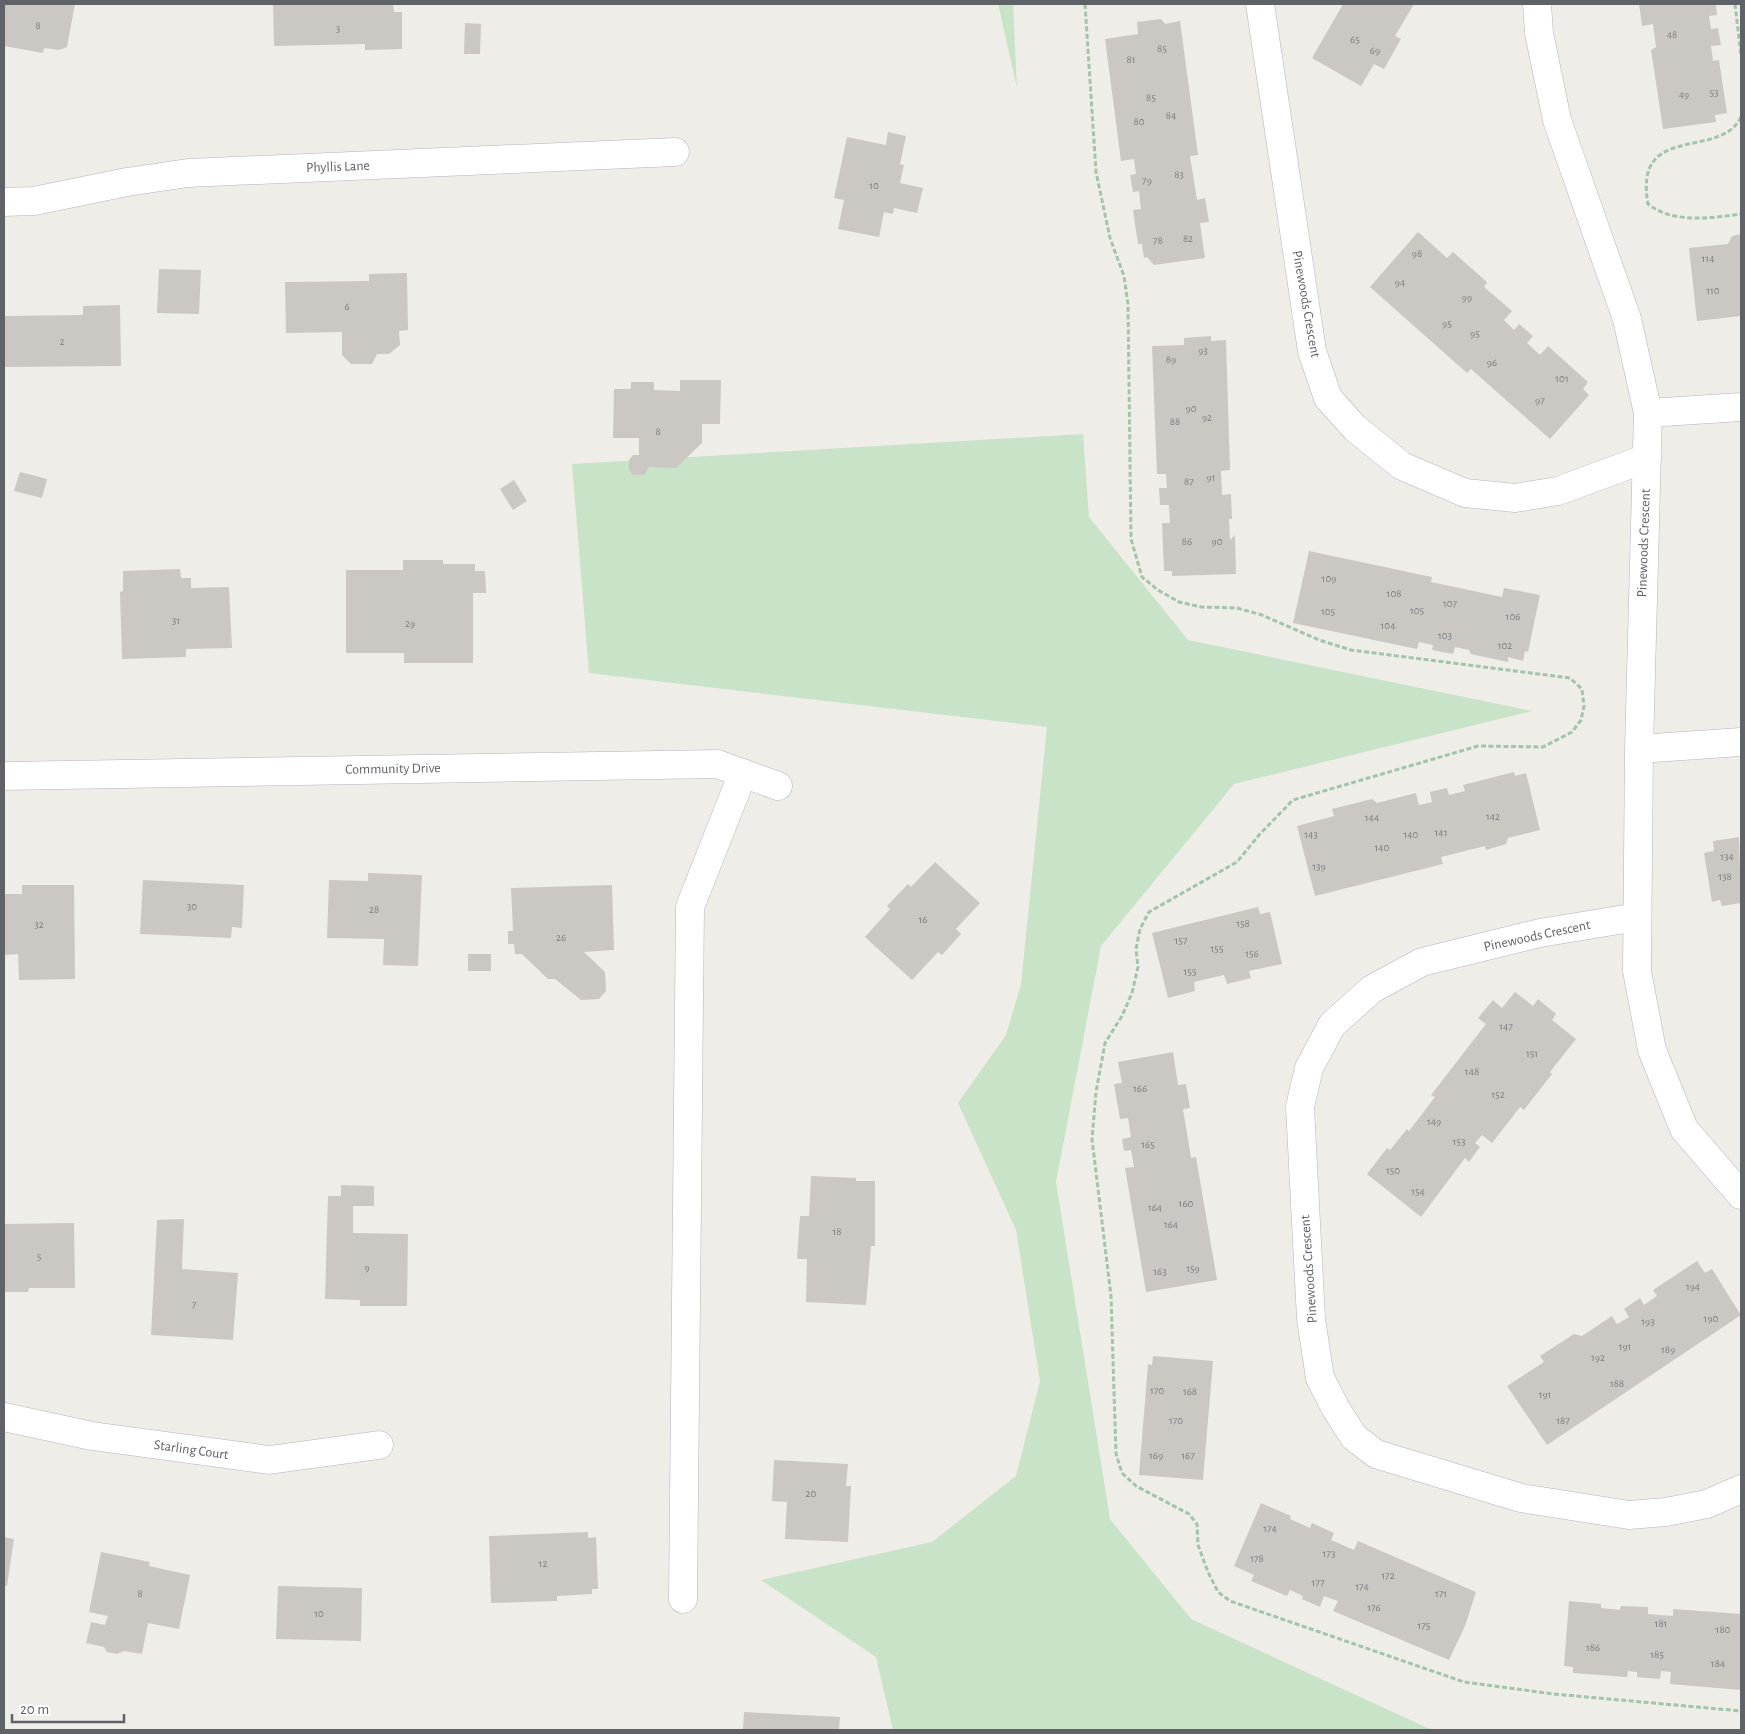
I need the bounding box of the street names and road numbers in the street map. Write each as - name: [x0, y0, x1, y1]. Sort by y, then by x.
- street label: Phyllis Lane: [306, 159, 370, 175]
- street label: Pinewoods Crescent: [1290, 249, 1322, 359]
- street label: Pinewoods Crescent: [1635, 488, 1653, 598]
- street label: Community Drive: [345, 761, 441, 777]
- street label: Pinewoods Crescent: [1482, 918, 1592, 954]
- street label: Pinewoods Crescent: [1298, 1214, 1320, 1324]
- street label: Starling Court: [153, 1438, 230, 1462]

